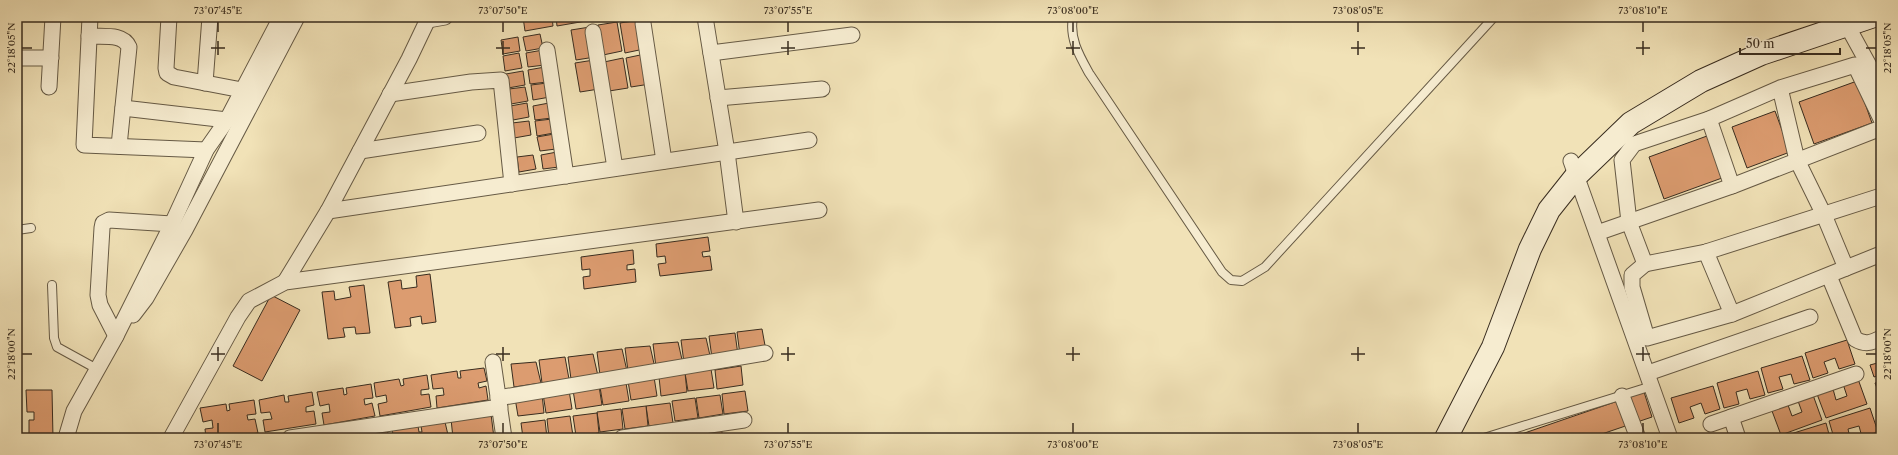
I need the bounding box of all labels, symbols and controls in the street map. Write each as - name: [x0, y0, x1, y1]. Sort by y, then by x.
- text: 73°07'45"E: [194, 4, 242, 17]
- text: 73°07'50"E: [478, 4, 528, 17]
- text: 73°07'55"E: [764, 4, 812, 17]
- text: 73°08'00"E: [1047, 4, 1099, 17]
- text: 73°08'05"E: [1333, 4, 1383, 17]
- text: 73°08'10"E: [1618, 4, 1668, 17]
- text: 22°18'05"N: [5, 23, 18, 73]
- text: 22°18'05"N: [1881, 23, 1894, 73]
- scale bar: [1740, 30, 1840, 56]
- text: 50 m: [1746, 36, 1775, 51]
- text: 22°18'00"N: [5, 328, 18, 380]
- text: 22°18'00"N: [1881, 328, 1894, 380]
- text: 73°07'45"E: [194, 438, 242, 451]
- text: 73°07'50"E: [478, 438, 528, 451]
- text: 73°07'55"E: [764, 438, 812, 451]
- text: 73°08'00"E: [1047, 438, 1099, 451]
- text: 73°08'05"E: [1333, 438, 1383, 451]
- text: 73°08'10"E: [1618, 438, 1668, 451]

